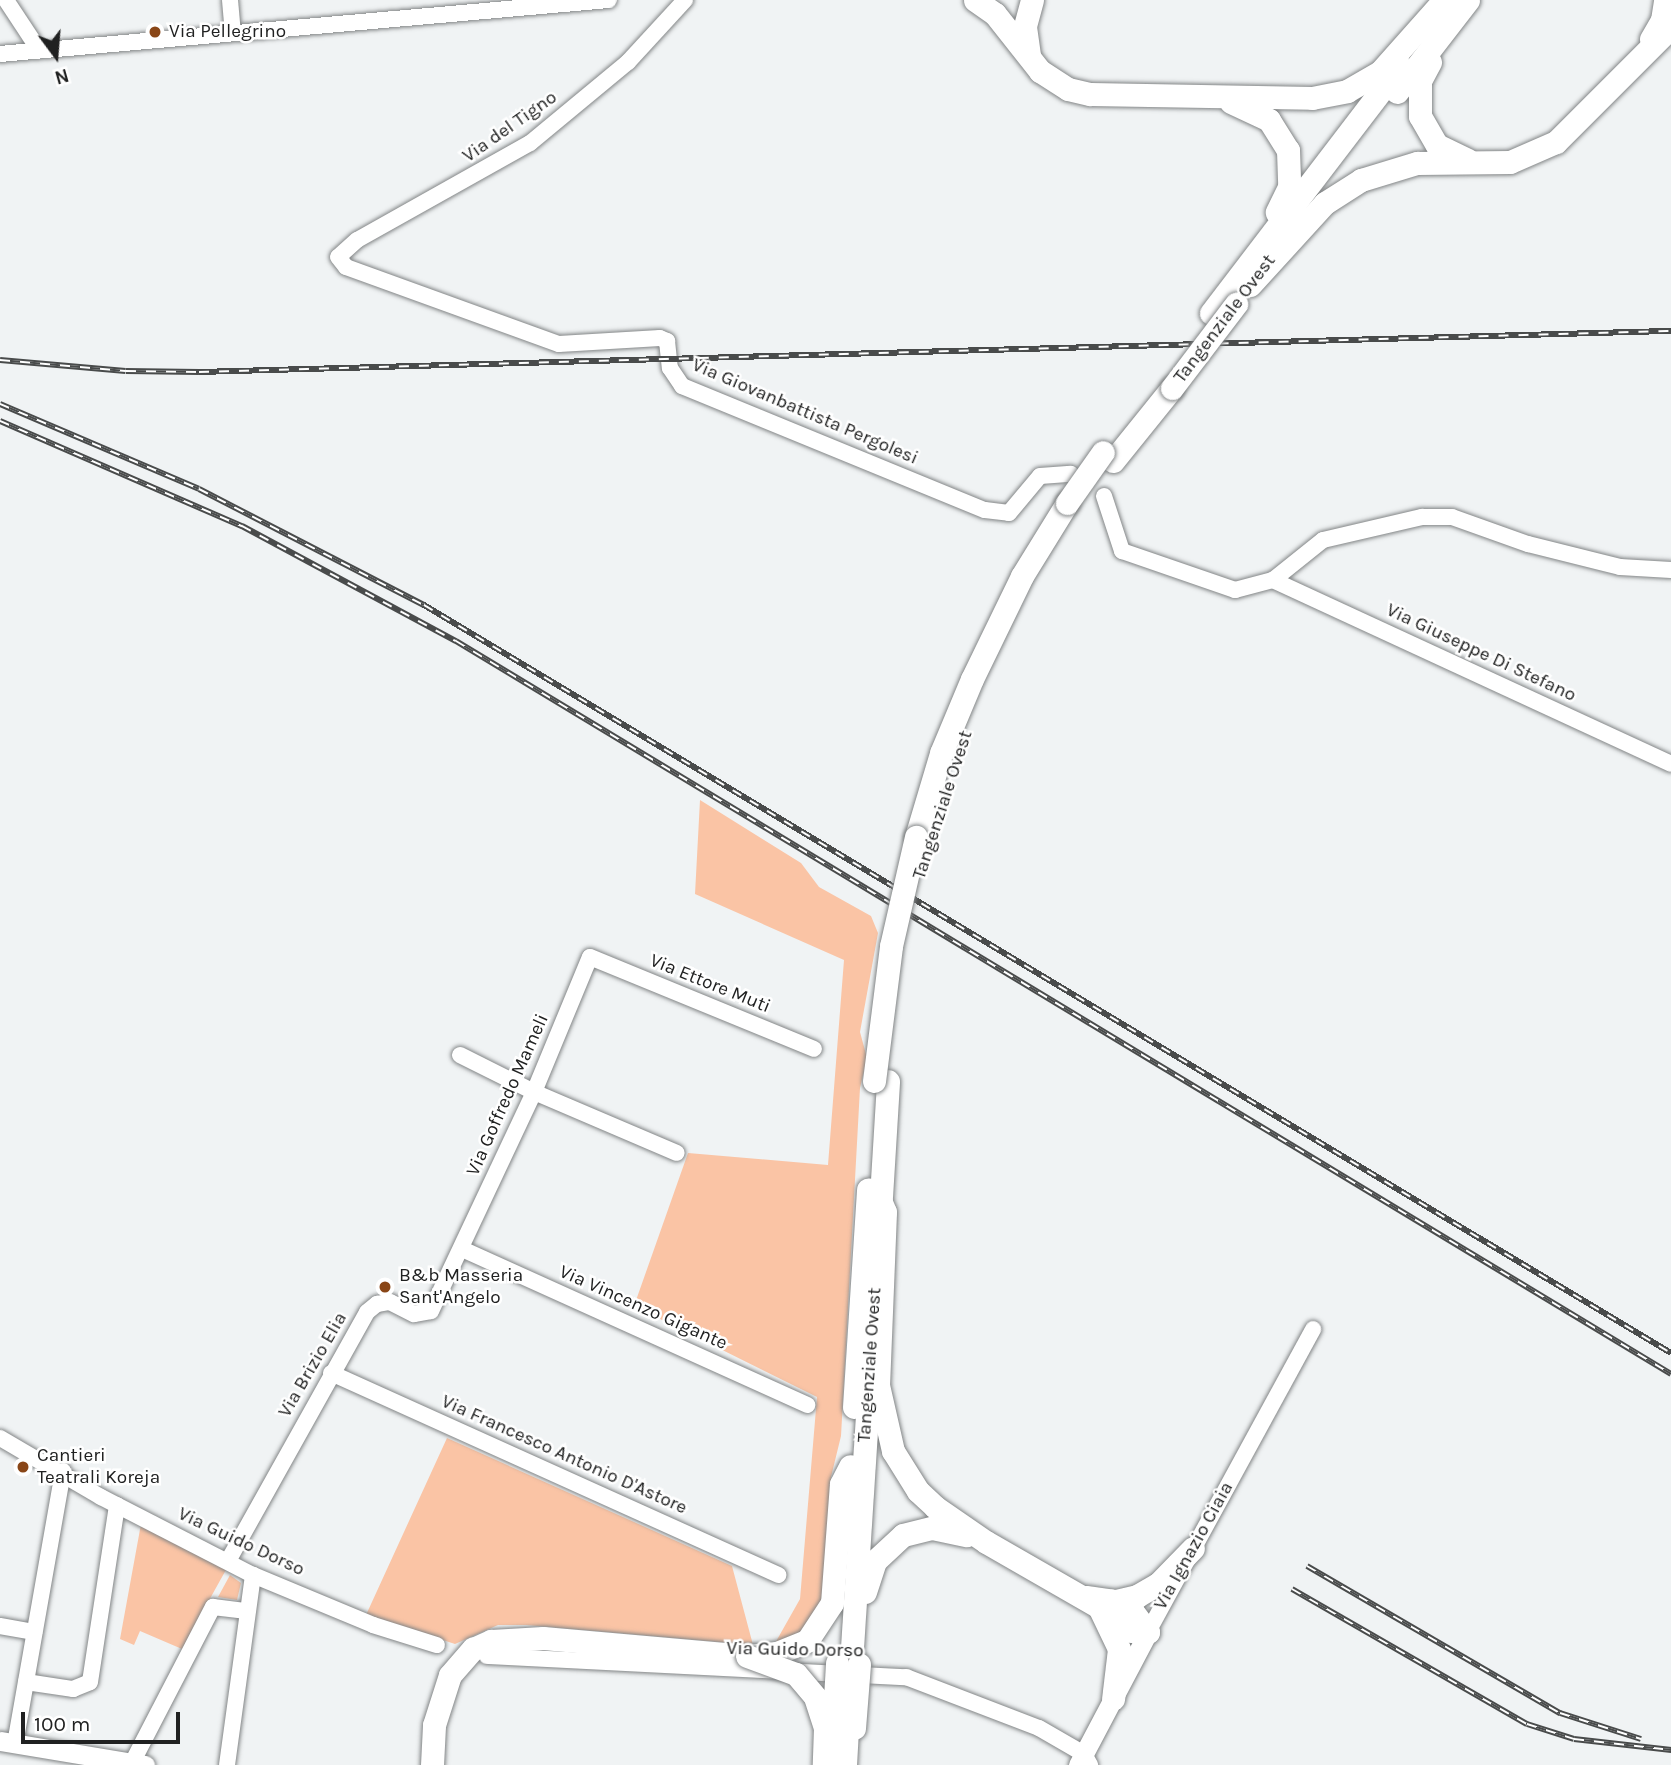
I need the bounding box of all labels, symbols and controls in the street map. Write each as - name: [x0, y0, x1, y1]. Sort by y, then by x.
- north arrow: [21, 21, 91, 91]
- place label: Via Pellegrino: [169, 21, 286, 43]
- marker: Via Pellegrino: [147, 24, 163, 40]
- text: N: [52, 64, 71, 89]
- street label: Via del Tigno: [458, 86, 562, 168]
- street label: Tangenziale Ovest: [1169, 250, 1281, 388]
- street label: Via Giovanbattista Pergolesi: [688, 354, 922, 470]
- street label: Via Giuseppe Di Stefano: [1382, 599, 1580, 707]
- street label: Tangenziale Ovest: [908, 728, 978, 882]
- street label: Via Ettore Muti: [646, 949, 774, 1019]
- street label: Via Goffredo Mameli: [462, 1011, 554, 1179]
- street label: Via Vincenzo Gigante: [555, 1261, 731, 1355]
- place label: B&b Masseria Sant'Angelo: [399, 1265, 523, 1309]
- marker: B&b Masseria Sant'Angelo: [377, 1279, 393, 1295]
- street label: Tangenziale Ovest: [853, 1287, 887, 1443]
- street label: Via Brizio Elia: [274, 1308, 352, 1422]
- street label: Via Francesco Antonio D'Astore: [438, 1390, 690, 1520]
- place label: Cantieri Teatrali Koreja: [37, 1445, 160, 1489]
- marker: Cantieri Teatrali Koreja: [15, 1459, 31, 1475]
- street label: Via Ignazio Ciaia: [1149, 1478, 1239, 1614]
- street label: Via Guido Dorso: [174, 1503, 308, 1581]
- street label: Via Guido Dorso: [726, 1637, 864, 1663]
- scale bar: [24, 1698, 184, 1742]
- text: 100 m: [34, 1712, 91, 1736]

